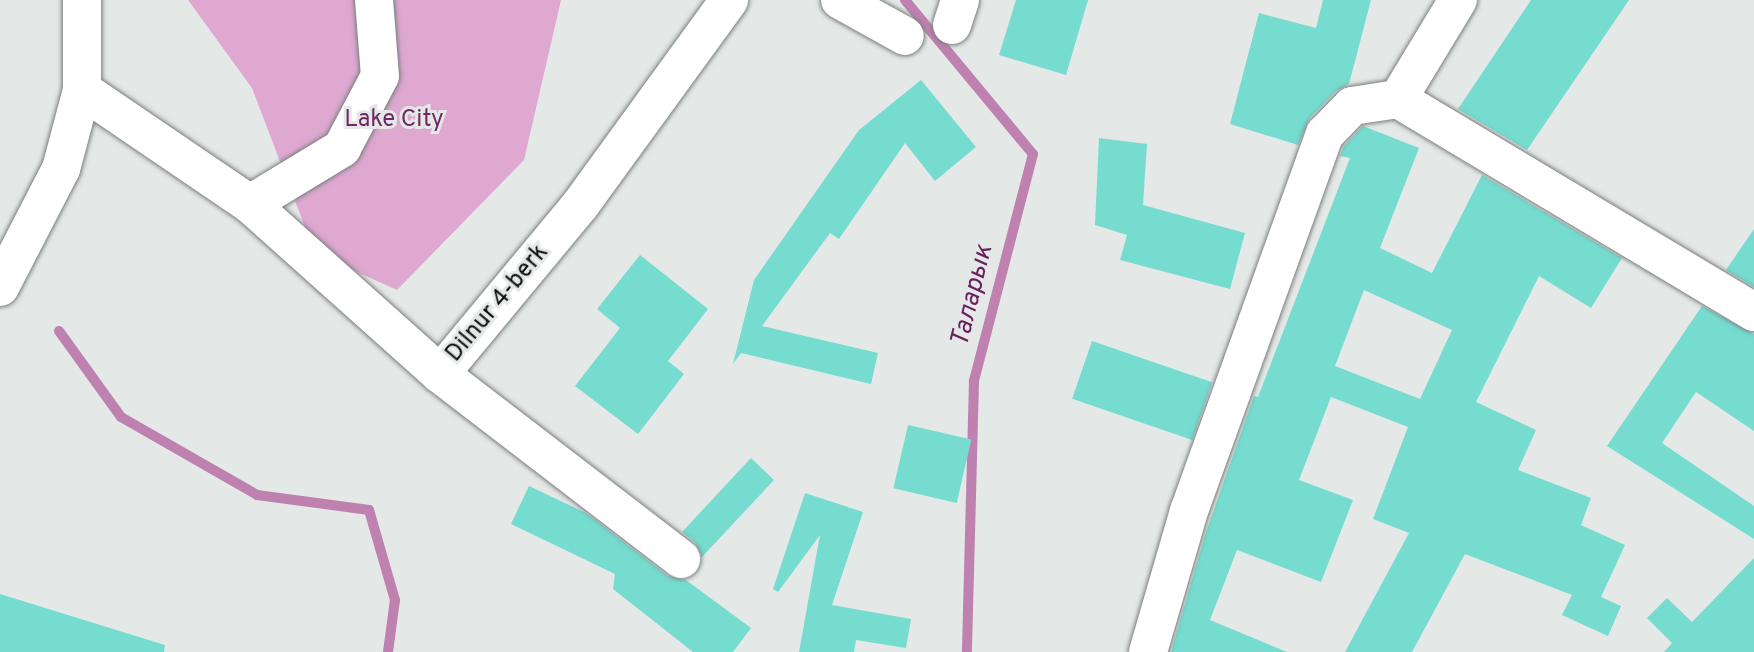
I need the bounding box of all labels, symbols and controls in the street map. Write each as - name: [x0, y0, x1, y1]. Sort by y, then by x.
- park label: Lake City: [344, 107, 444, 135]
- street label: Dilnur 4-berk: [441, 239, 555, 369]
- water label: Таларык: [945, 242, 1001, 350]

